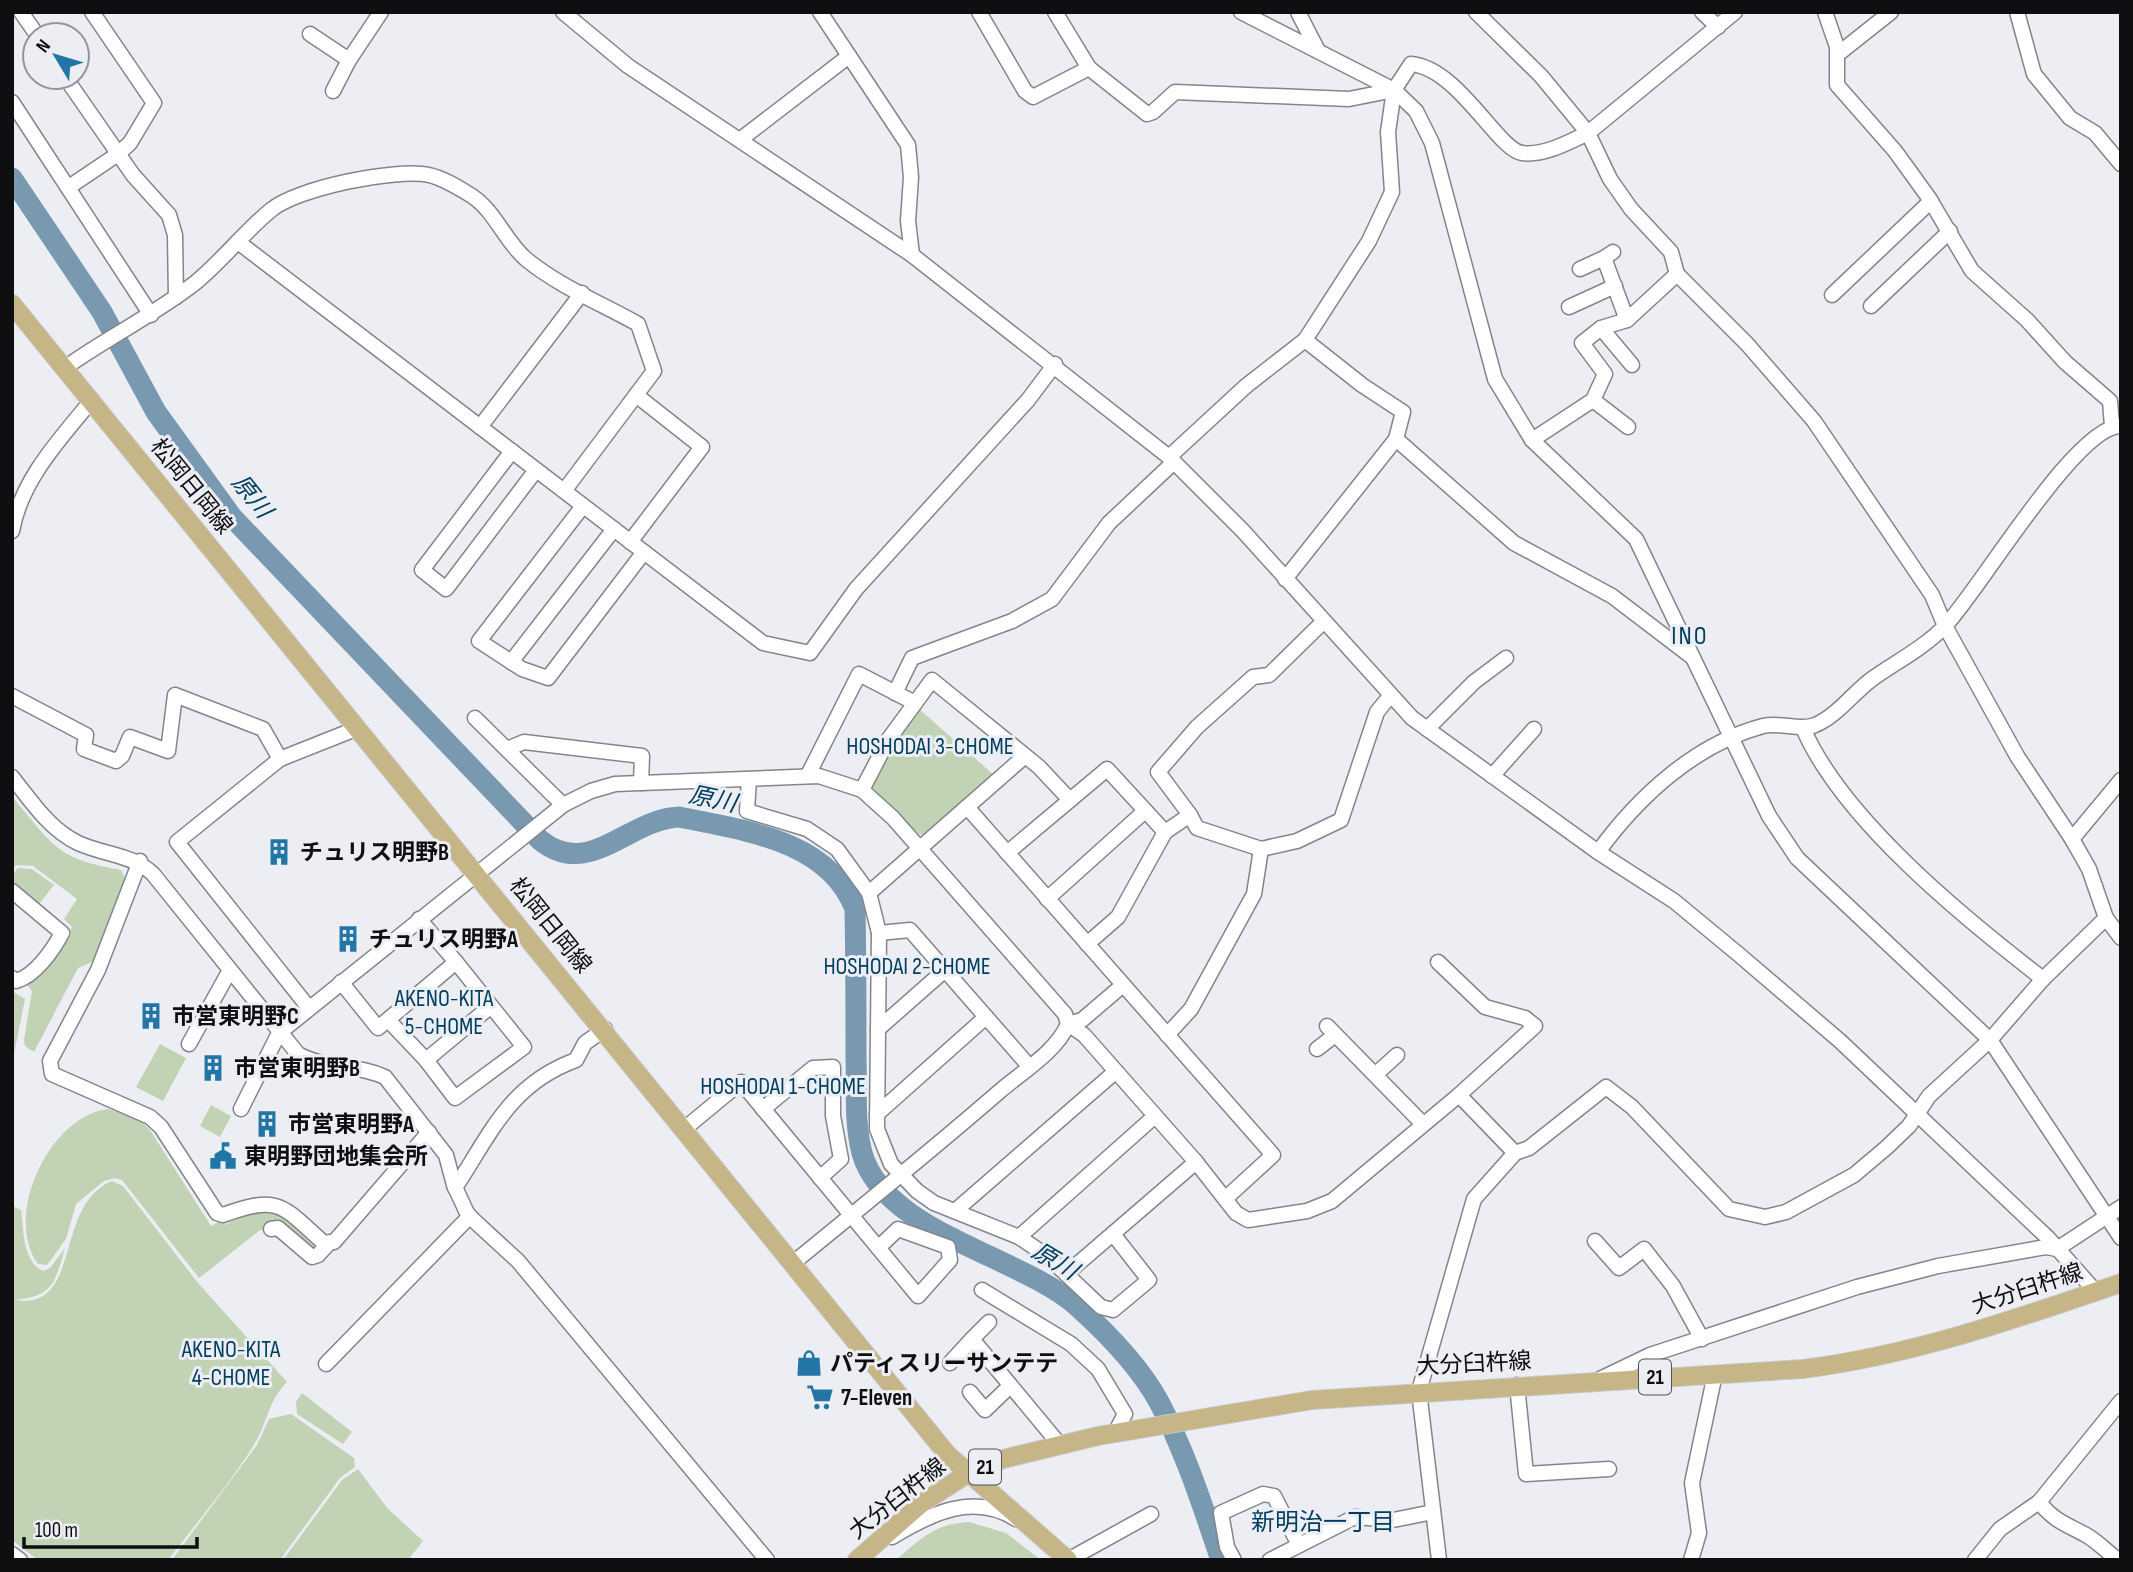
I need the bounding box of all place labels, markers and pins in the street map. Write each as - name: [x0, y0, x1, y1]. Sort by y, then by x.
- building icon: チュリス明野B: [264, 837, 294, 867]
- place label: チュリス明野B: [300, 839, 449, 867]
- building icon: チュリス明野A: [333, 924, 363, 954]
- place label: チュリス明野A: [369, 926, 519, 954]
- building icon: 市営東明野C: [136, 1001, 166, 1031]
- place label: 市営東明野C: [172, 1003, 299, 1031]
- building icon: 市営東明野B: [198, 1053, 228, 1083]
- place label: 市営東明野B: [234, 1055, 360, 1083]
- building icon: 市営東明野A: [252, 1109, 282, 1139]
- place label: 市営東明野A: [288, 1111, 415, 1139]
- public building icon: 東明野団地集会所: [208, 1141, 238, 1171]
- place label: 東明野団地集会所: [244, 1143, 428, 1171]
- shop icon: パティスリーサンテテ: [794, 1348, 824, 1378]
- place label: パティスリーサンテテ: [830, 1350, 1058, 1378]
- supermarket icon: 7-Eleven: [805, 1382, 835, 1412]
- place label: 7-Eleven: [841, 1384, 912, 1412]

